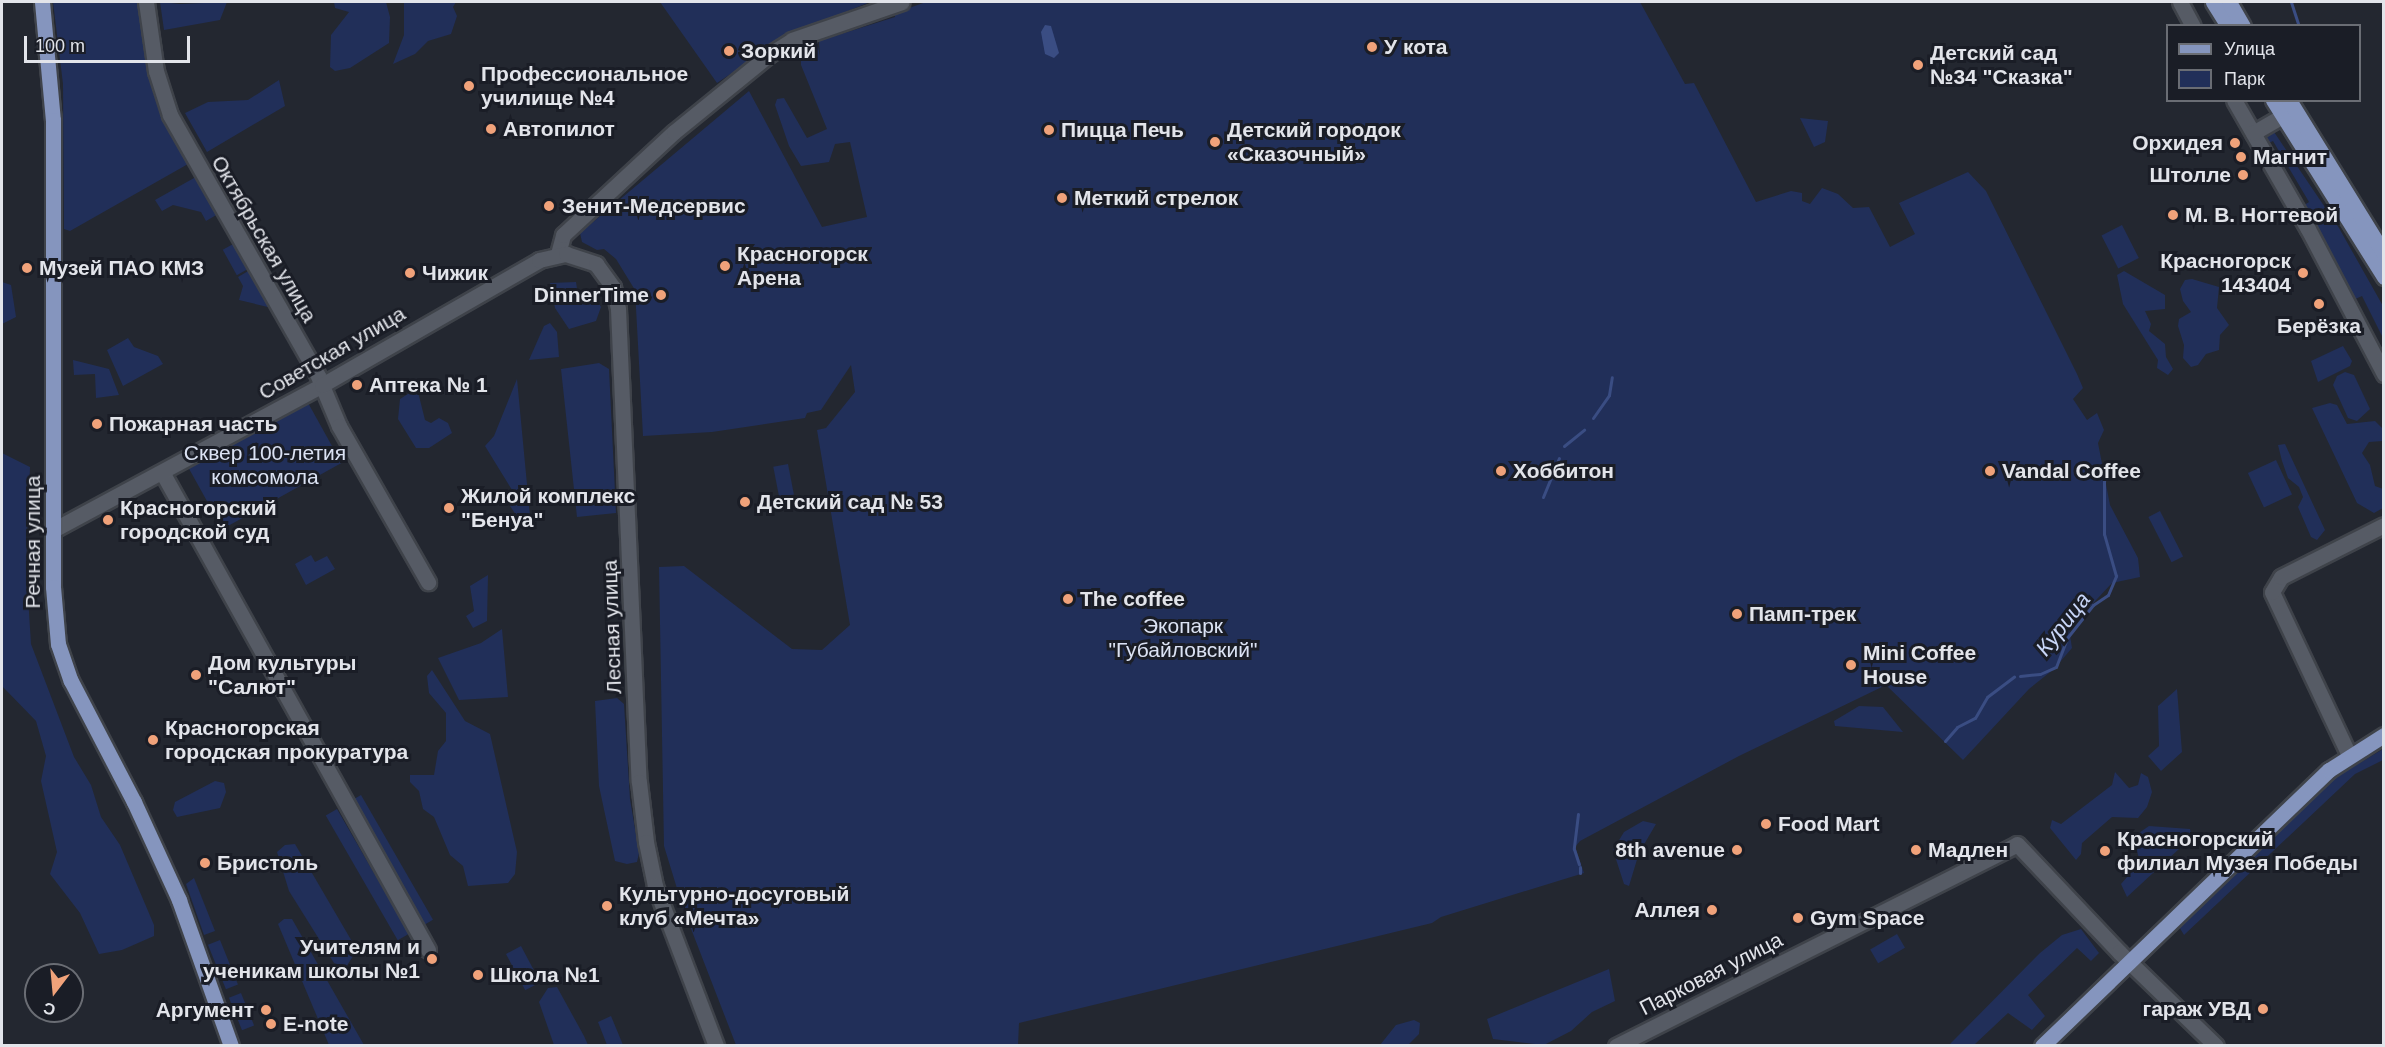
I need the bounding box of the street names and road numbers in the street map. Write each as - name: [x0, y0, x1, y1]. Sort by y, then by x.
- street label: Октябрьская улица: [206, 151, 322, 327]
- street label: Советская улица: [254, 301, 410, 405]
- street label: Речная улица: [20, 475, 46, 609]
- street label: Лесная улица: [597, 560, 627, 694]
- street label: Парковая улица: [1635, 927, 1787, 1021]

